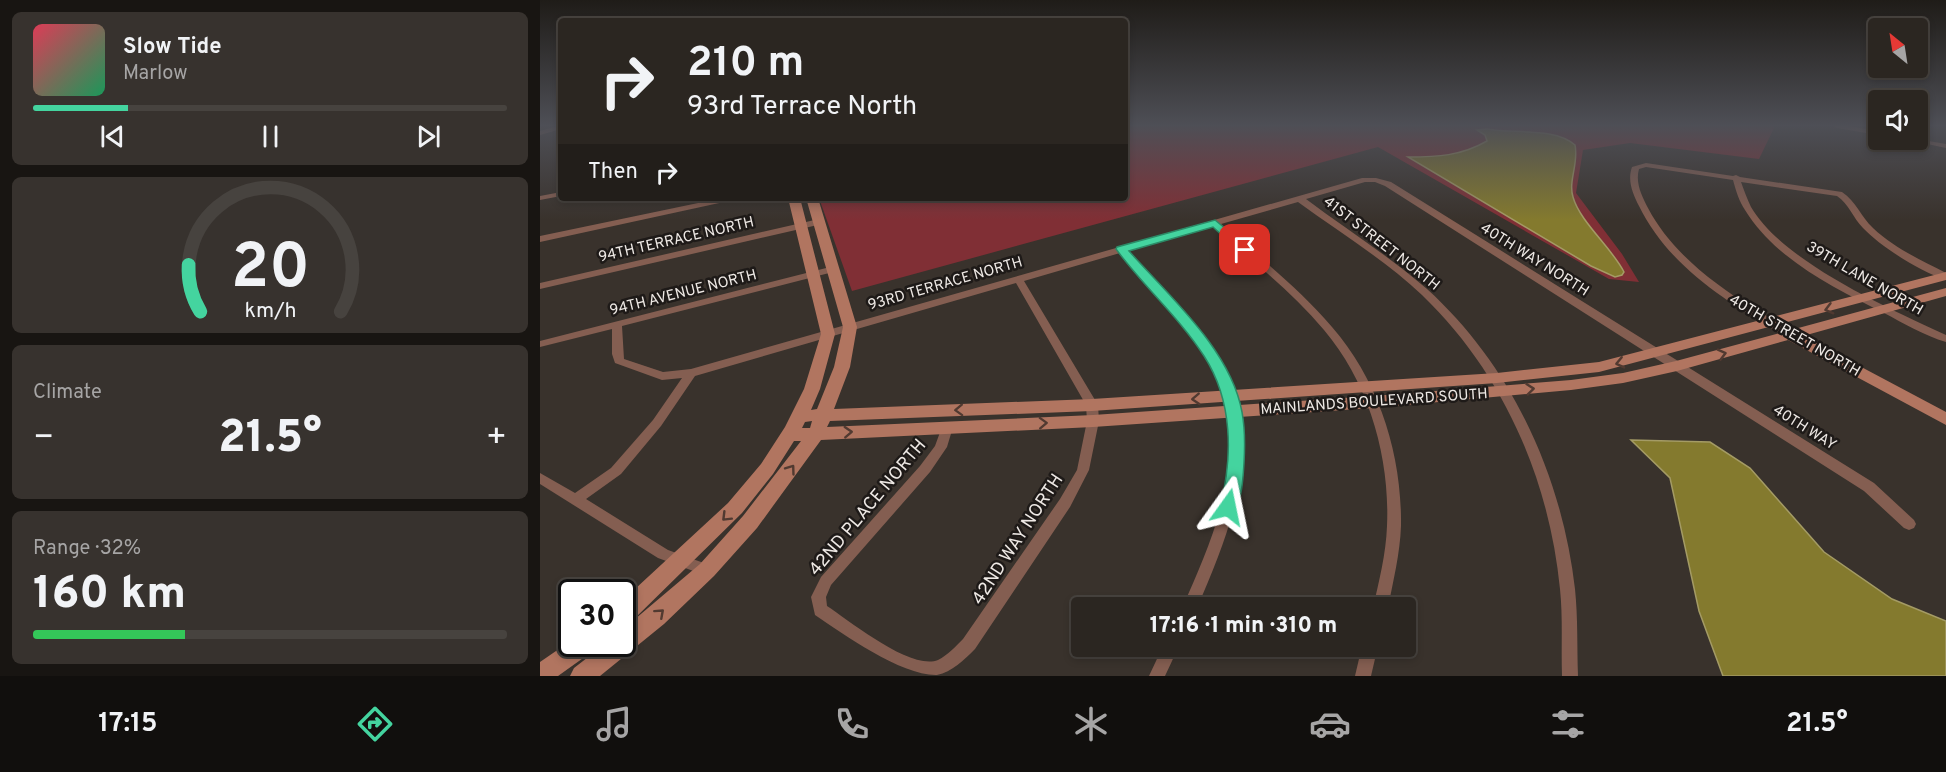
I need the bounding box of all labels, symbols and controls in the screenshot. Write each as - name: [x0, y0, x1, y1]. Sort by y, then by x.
- north arrow: [1868, 18, 1928, 78]
- map controls: [1868, 18, 1928, 150]
- text: Slow Tide: [123, 34, 222, 61]
- text: 210 m: [687, 38, 804, 91]
- icon: right: [588, 42, 666, 120]
- text: Marlow: [123, 61, 187, 87]
- text: 93rd Terrace North: [687, 90, 917, 124]
- button: sound: [1868, 90, 1928, 150]
- icon: previous: [96, 120, 129, 153]
- icon: pause: [254, 120, 287, 153]
- icon: next: [412, 120, 445, 153]
- icon: right: [650, 156, 683, 189]
- text: Then: [588, 159, 638, 186]
- street label: 41ST STREET NORTH: [1319, 193, 1443, 296]
- street label: 94TH TERRACE NORTH: [597, 213, 756, 268]
- street label: 40TH WAY NORTH: [1476, 219, 1592, 301]
- pin: [1219, 224, 1270, 275]
- text: 20: [230, 232, 310, 311]
- icon: arrive: [1228, 233, 1261, 266]
- street label: 39TH LANE NORTH: [1802, 238, 1926, 320]
- street label: 93RD TERRACE NORTH: [866, 253, 1025, 316]
- street label: 94TH AVENUE NORTH: [608, 266, 759, 321]
- street label: 40TH STREET NORTH: [1725, 291, 1863, 382]
- text: km/h: [244, 299, 296, 326]
- one-way arrow: [1824, 301, 1834, 314]
- one-way arrow: [1716, 349, 1727, 361]
- one-way arrow: [1615, 355, 1625, 368]
- text: Climate: [33, 380, 102, 406]
- one-way arrow: [1526, 383, 1535, 396]
- street label: MAINLANDS BOULEVARD SOUTH: [1260, 385, 1488, 420]
- one-way arrow: [1191, 392, 1200, 405]
- street label: 40TH WAY: [1769, 401, 1840, 455]
- one-way arrow: [954, 404, 963, 417]
- text: 21.5°: [218, 411, 322, 468]
- one-way arrow: [1038, 417, 1047, 430]
- text: −: [33, 418, 54, 460]
- text: +: [486, 418, 507, 460]
- one-way arrow: [843, 425, 852, 438]
- street label: 42ND PLACE NORTH: [804, 435, 932, 581]
- one-way arrow: [784, 464, 795, 475]
- street label: 42ND WAY NORTH: [967, 470, 1069, 610]
- position arrow: [1196, 475, 1260, 539]
- one-way arrow: [722, 510, 733, 520]
- text: Range · 32%: [33, 536, 141, 562]
- text: 160 km: [33, 567, 186, 624]
- speed limit sign: 30: [558, 579, 636, 657]
- one-way arrow: [653, 609, 664, 620]
- text: 17:16 · 1 min · 310 m: [1150, 613, 1337, 640]
- icon: directions: [354, 703, 396, 745]
- icon: music: [593, 703, 635, 745]
- icon: phone: [831, 703, 873, 745]
- icon: climate: [1070, 703, 1112, 745]
- icon: car: [1309, 703, 1351, 745]
- icon: filters: [1547, 703, 1589, 745]
- text: 17:15: [98, 707, 157, 741]
- text: 21.5°: [1786, 707, 1848, 741]

